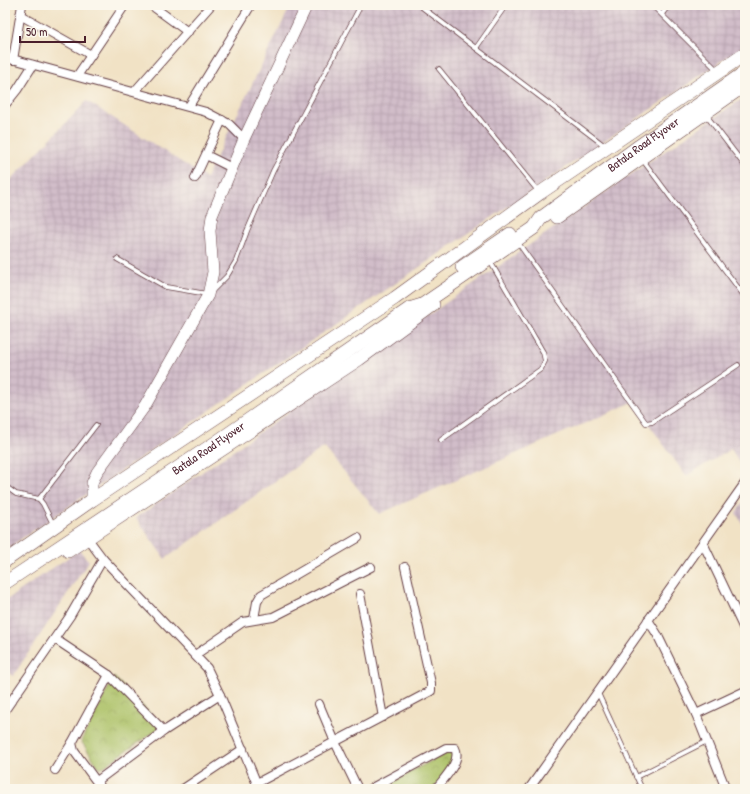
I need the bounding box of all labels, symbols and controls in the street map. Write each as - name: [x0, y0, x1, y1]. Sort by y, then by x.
- scale bar: [20, 18, 85, 44]
- text: 50 m: [26, 23, 47, 40]
- street label: Batala Road Flyover: [603, 112, 683, 175]
- street label: Batala Road Flyover: [168, 416, 248, 478]

